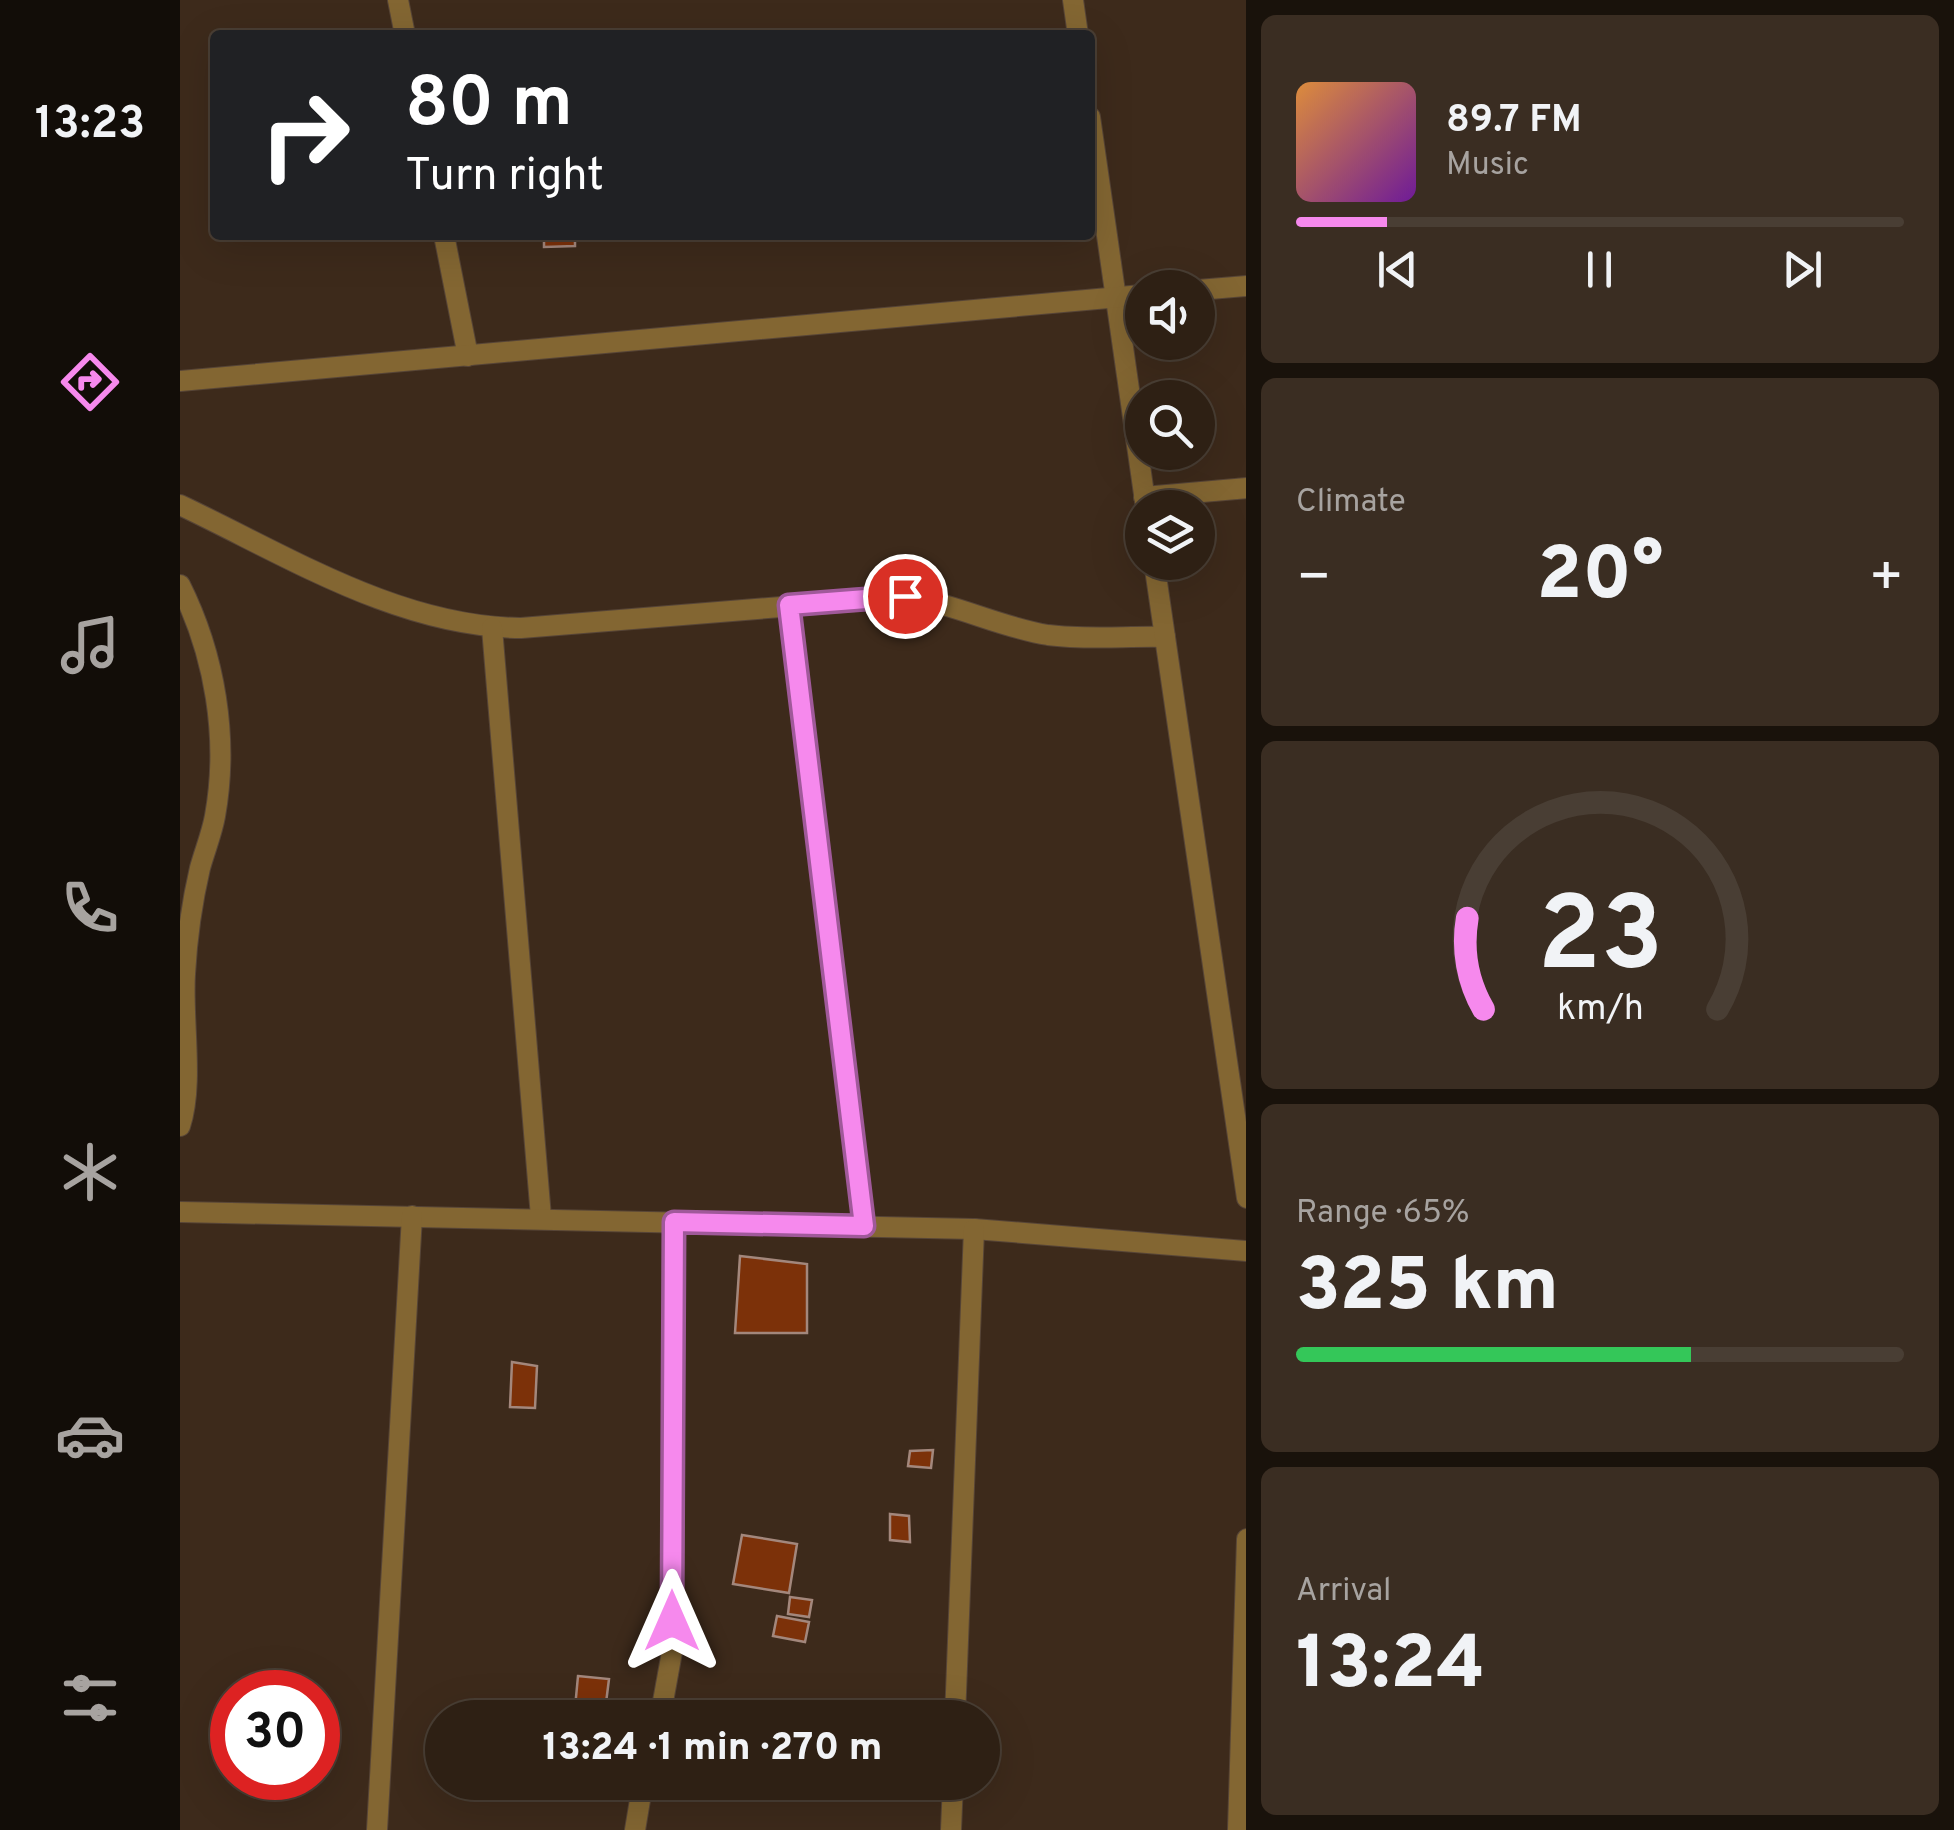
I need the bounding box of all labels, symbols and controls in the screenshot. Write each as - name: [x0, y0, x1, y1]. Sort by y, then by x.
- text: 80 m: [405, 62, 573, 151]
- icon: right: [240, 70, 370, 200]
- text: 13:23: [35, 97, 145, 154]
- text: 89.7 FM: [1446, 97, 1582, 146]
- text: Music: [1446, 146, 1529, 186]
- text: Turn right: [405, 149, 604, 206]
- icon: previous: [1370, 242, 1425, 297]
- icon: pause: [1572, 242, 1627, 297]
- icon: next: [1775, 242, 1830, 297]
- map controls: [1125, 270, 1215, 580]
- button: sound: [1125, 270, 1215, 360]
- icon: directions: [55, 347, 125, 417]
- button: search: [1125, 380, 1215, 470]
- text: Climate: [1296, 483, 1406, 523]
- button: layers: [1125, 490, 1215, 580]
- text: 20°: [1537, 531, 1663, 626]
- text: −: [1296, 545, 1331, 615]
- text: +: [1869, 545, 1904, 615]
- pin: [863, 554, 948, 639]
- icon: arrive: [878, 569, 933, 624]
- icon: music: [55, 610, 125, 680]
- icon: phone: [55, 873, 125, 943]
- text: 23: [1537, 875, 1663, 1007]
- text: km/h: [1557, 987, 1643, 1033]
- icon: climate: [55, 1137, 125, 1207]
- text: Range · 65%: [1296, 1194, 1470, 1234]
- text: 325 km: [1296, 1242, 1559, 1337]
- icon: car: [55, 1400, 125, 1470]
- position arrow: [620, 1569, 724, 1673]
- text: Arrival: [1296, 1572, 1391, 1612]
- text: 13:24: [1296, 1620, 1485, 1715]
- icon: filters: [55, 1663, 125, 1733]
- speed limit sign: 30: [210, 1670, 340, 1800]
- text: 13:24 · 1 min · 270 m: [543, 1725, 882, 1774]

